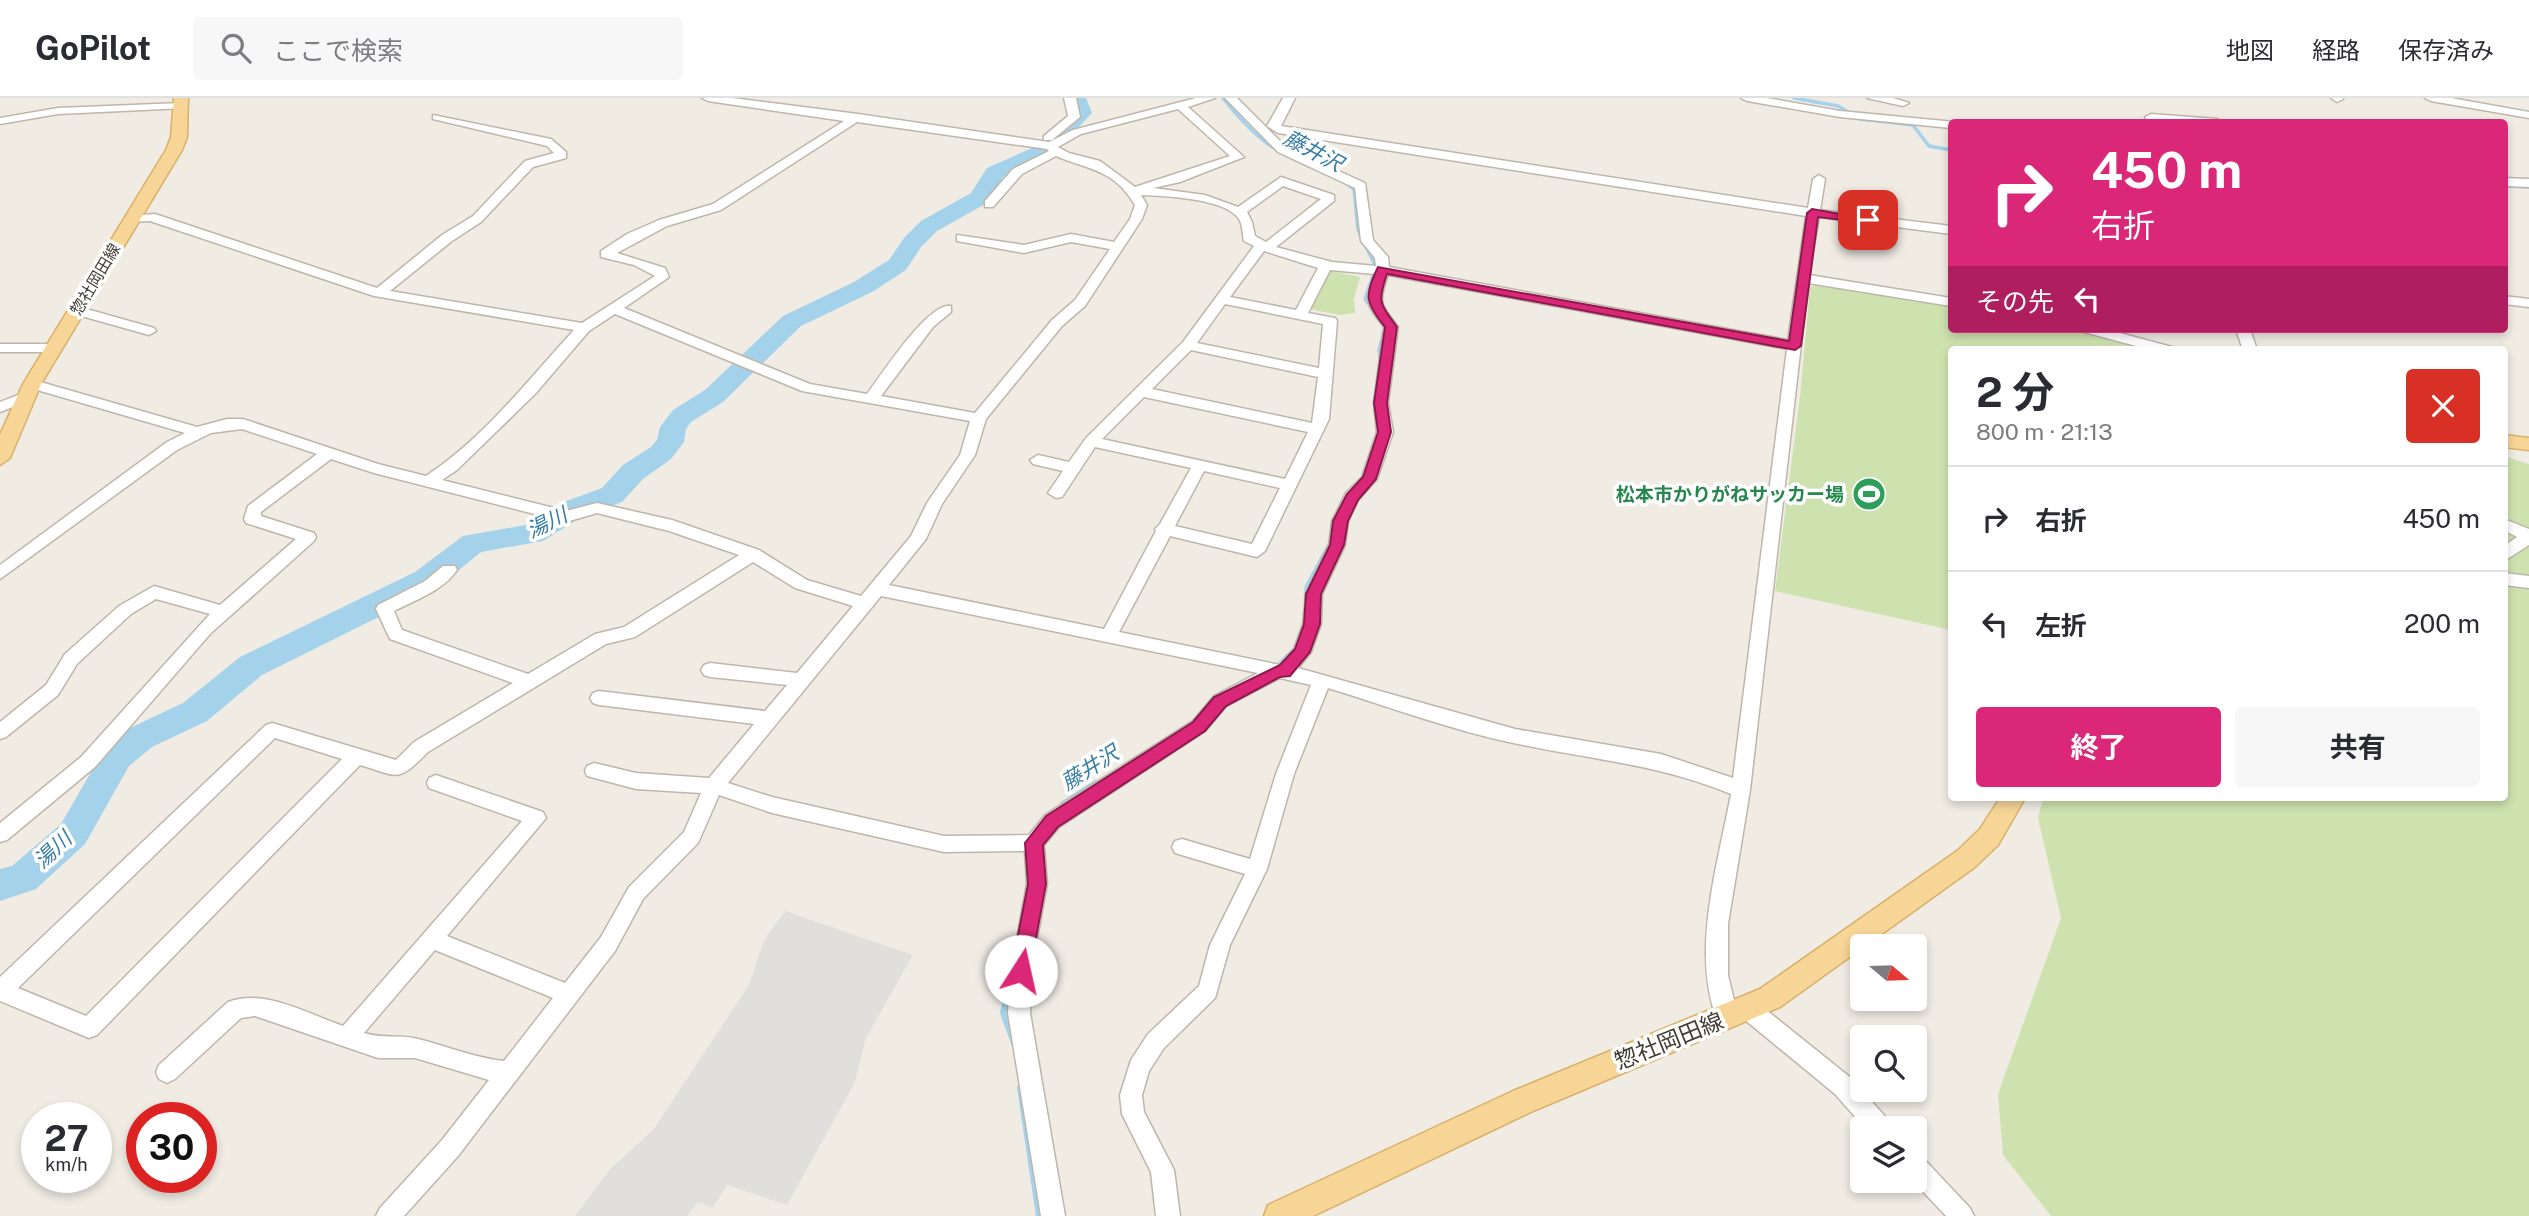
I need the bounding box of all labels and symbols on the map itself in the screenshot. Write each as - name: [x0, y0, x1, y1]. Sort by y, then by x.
- water label: 藤井沢: [1280, 125, 1350, 178]
- pin: [1838, 190, 1898, 250]
- street label: 惣社岡田線: [67, 240, 124, 318]
- sports icon: 松本市かりがねサッカー場: [1850, 475, 1888, 513]
- place label: 松本市かりがねサッカー場: [1616, 483, 1844, 505]
- water label: 湯川: [522, 501, 573, 543]
- water label: 藤井沢: [1056, 739, 1126, 795]
- water label: 湯川: [29, 825, 78, 873]
- position arrow: [984, 934, 1058, 1008]
- north arrow: [1850, 934, 1927, 1012]
- street label: 惣社岡田線: [1610, 1006, 1727, 1075]
- speed limit sign: 30: [126, 1102, 217, 1193]

